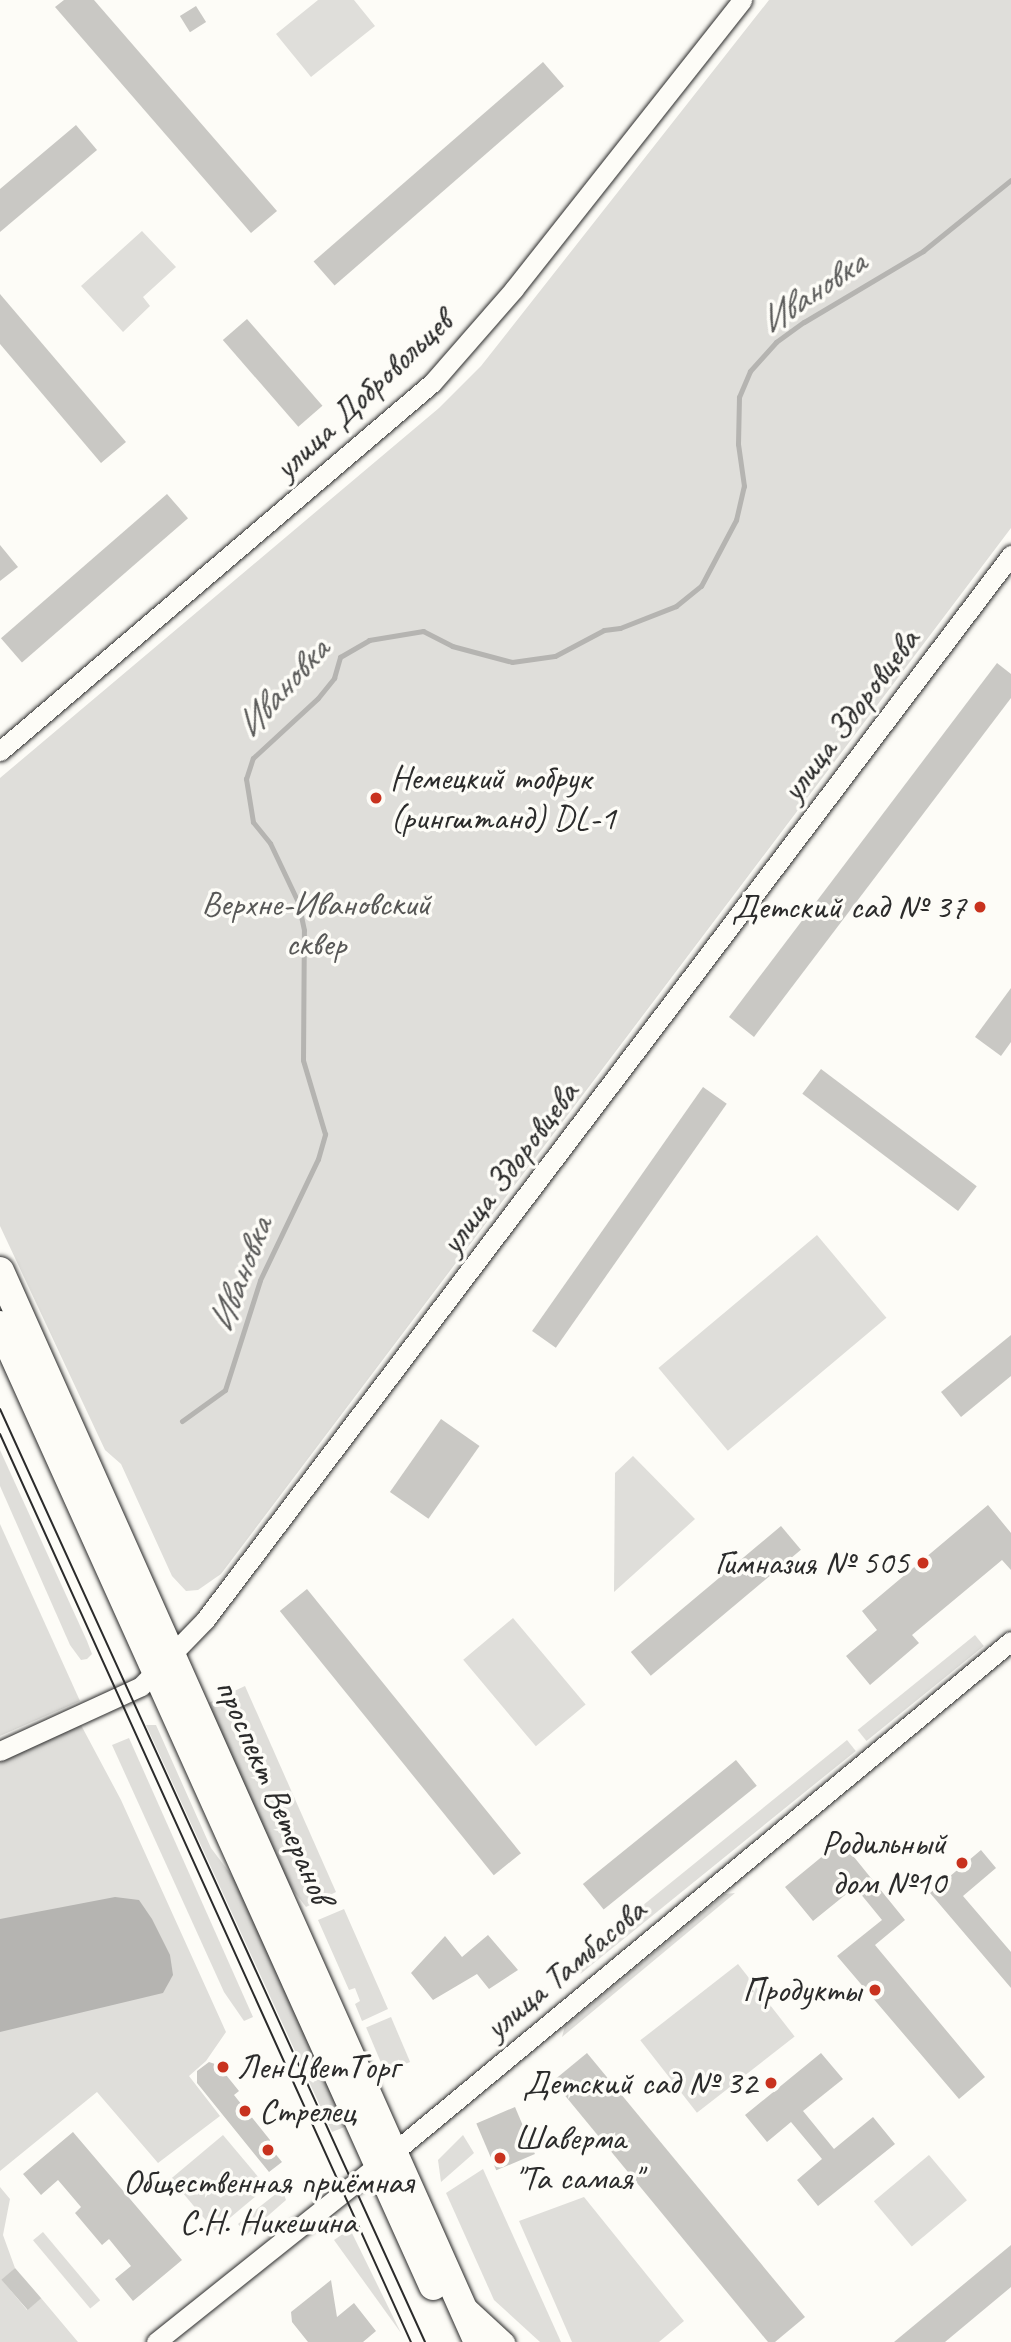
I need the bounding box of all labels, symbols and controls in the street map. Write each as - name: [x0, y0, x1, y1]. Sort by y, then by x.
- water label: Ивановка: [750, 240, 874, 344]
- street label: улица Добровольцев: [265, 301, 461, 489]
- street label: улица Здоровцева: [771, 620, 929, 810]
- water label: Ивановка: [226, 629, 338, 747]
- place label: Немецкий тобрук (рингштанд) DL-1: [390, 757, 616, 839]
- marker: Немецкий тобрук (рингштанд) DL-1: [368, 790, 384, 806]
- park label: Верхне-Ивановский сквер: [201, 883, 431, 965]
- place label: Детский сад № 37: [732, 886, 966, 928]
- marker: Детский сад № 37: [972, 899, 988, 915]
- street label: улица Здоровцева: [430, 1073, 588, 1263]
- water label: Ивановка: [198, 1212, 282, 1338]
- place label: Гимназия № 505: [715, 1542, 909, 1584]
- marker: Гимназия № 505: [915, 1555, 931, 1571]
- street label: проспект Ветеранов: [206, 1672, 342, 1910]
- place label: Родильный дом №10: [821, 1822, 946, 1904]
- marker: Родильный дом №10: [952, 1853, 972, 1873]
- street label: улица Тамбасова: [476, 1890, 654, 2048]
- place label: Продукты: [742, 1969, 861, 2011]
- marker: Продукты: [867, 1982, 883, 1998]
- place label: ЛенЦветТорг: [237, 2046, 399, 2088]
- marker: ЛенЦветТорг: [215, 2059, 231, 2075]
- place label: Детский сад № 32: [523, 2062, 757, 2104]
- marker: Детский сад № 32: [763, 2075, 779, 2091]
- place label: Стрелец: [259, 2090, 355, 2132]
- marker: Стрелец: [237, 2103, 253, 2119]
- place label: Шаверма "Та самая": [514, 2117, 641, 2199]
- marker: Общественная приёмная С.Н. Никешина: [260, 2142, 276, 2158]
- marker: Шаверма "Та самая": [492, 2150, 508, 2166]
- place label: Общественная приёмная С.Н. Никешина: [125, 2161, 411, 2243]

